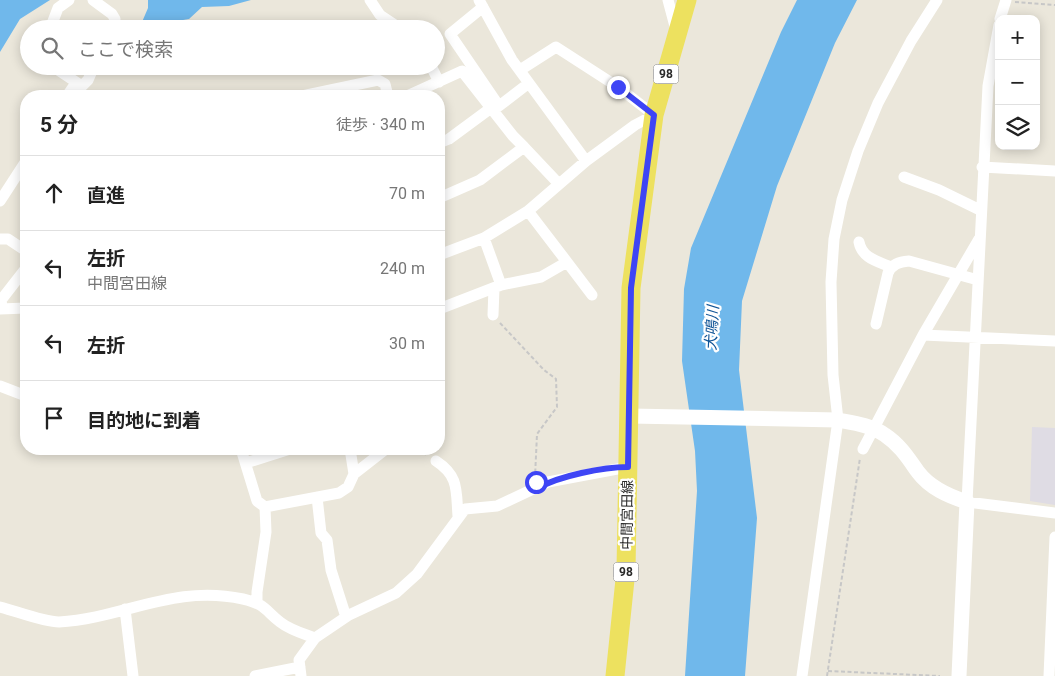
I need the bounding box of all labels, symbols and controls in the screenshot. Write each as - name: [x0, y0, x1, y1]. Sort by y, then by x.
- map controls: [995, 15, 1040, 150]
- button: +: [995, 15, 1040, 60]
- search box: [20, 20, 445, 75]
- icon: search: [38, 34, 66, 62]
- text: ここで検索: [78, 38, 173, 61]
- button: −: [995, 60, 1040, 105]
- road number: 98: [654, 64, 678, 84]
- route end: [607, 76, 630, 99]
- button: layers: [995, 105, 1040, 150]
- text: 5 分: [40, 113, 78, 137]
- text: 徒歩 · 340 m: [336, 115, 425, 134]
- icon: ahead: [40, 179, 68, 207]
- text: 直進: [87, 184, 125, 207]
- text: 70 m: [389, 184, 425, 203]
- text: 左折: [87, 247, 125, 270]
- icon: left: [40, 254, 68, 282]
- text: 240 m: [380, 259, 425, 278]
- text: 中間宮田線: [87, 274, 167, 293]
- water label: 犬鳴川: [702, 303, 722, 351]
- icon: left: [40, 329, 68, 357]
- text: 左折: [87, 334, 125, 357]
- text: 30 m: [389, 334, 425, 353]
- icon: arrive: [40, 404, 68, 432]
- text: 目的地に到着: [87, 409, 201, 432]
- route start: [525, 471, 548, 494]
- street label: 中間宮田線: [618, 480, 636, 550]
- road number: 98: [614, 562, 638, 582]

